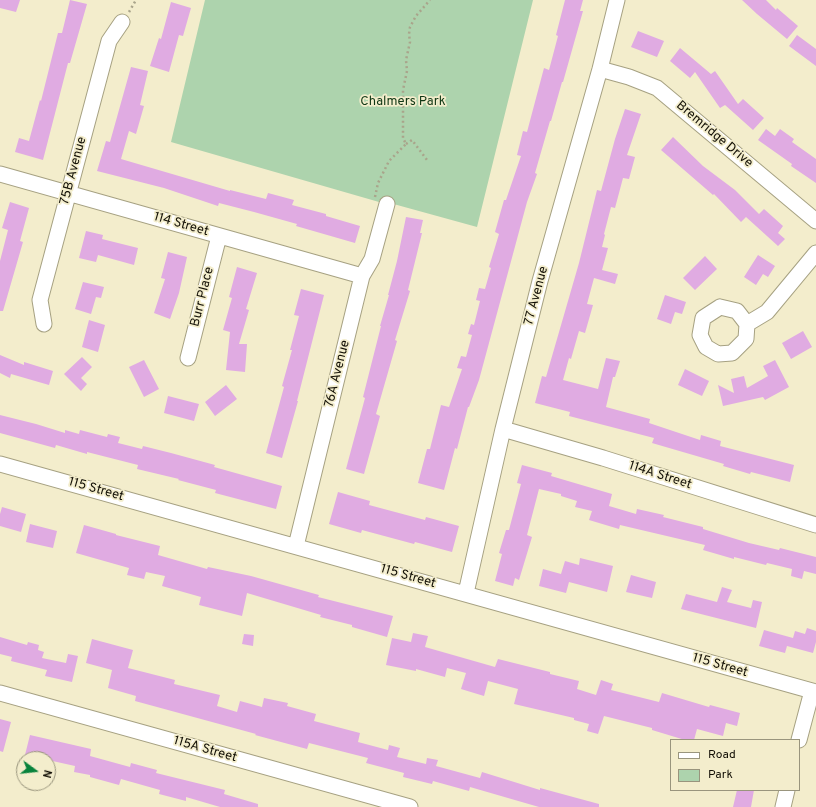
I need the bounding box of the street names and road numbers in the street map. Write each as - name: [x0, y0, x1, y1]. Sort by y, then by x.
- street label: Bremridge Drive: [672, 98, 756, 172]
- street label: 75B Avenue: [57, 135, 91, 207]
- street label: 114 Street: [152, 210, 210, 240]
- street label: Burr Place: [188, 265, 218, 329]
- street label: 77 Avenue: [522, 265, 552, 327]
- street label: 76A Avenue: [322, 339, 354, 409]
- street label: 114A Street: [627, 459, 693, 493]
- street label: 115 Street: [67, 475, 125, 505]
- street label: 115 Street: [379, 562, 437, 592]
- street label: 115 Street: [691, 651, 749, 681]
- street label: 115A Street: [172, 734, 238, 766]

